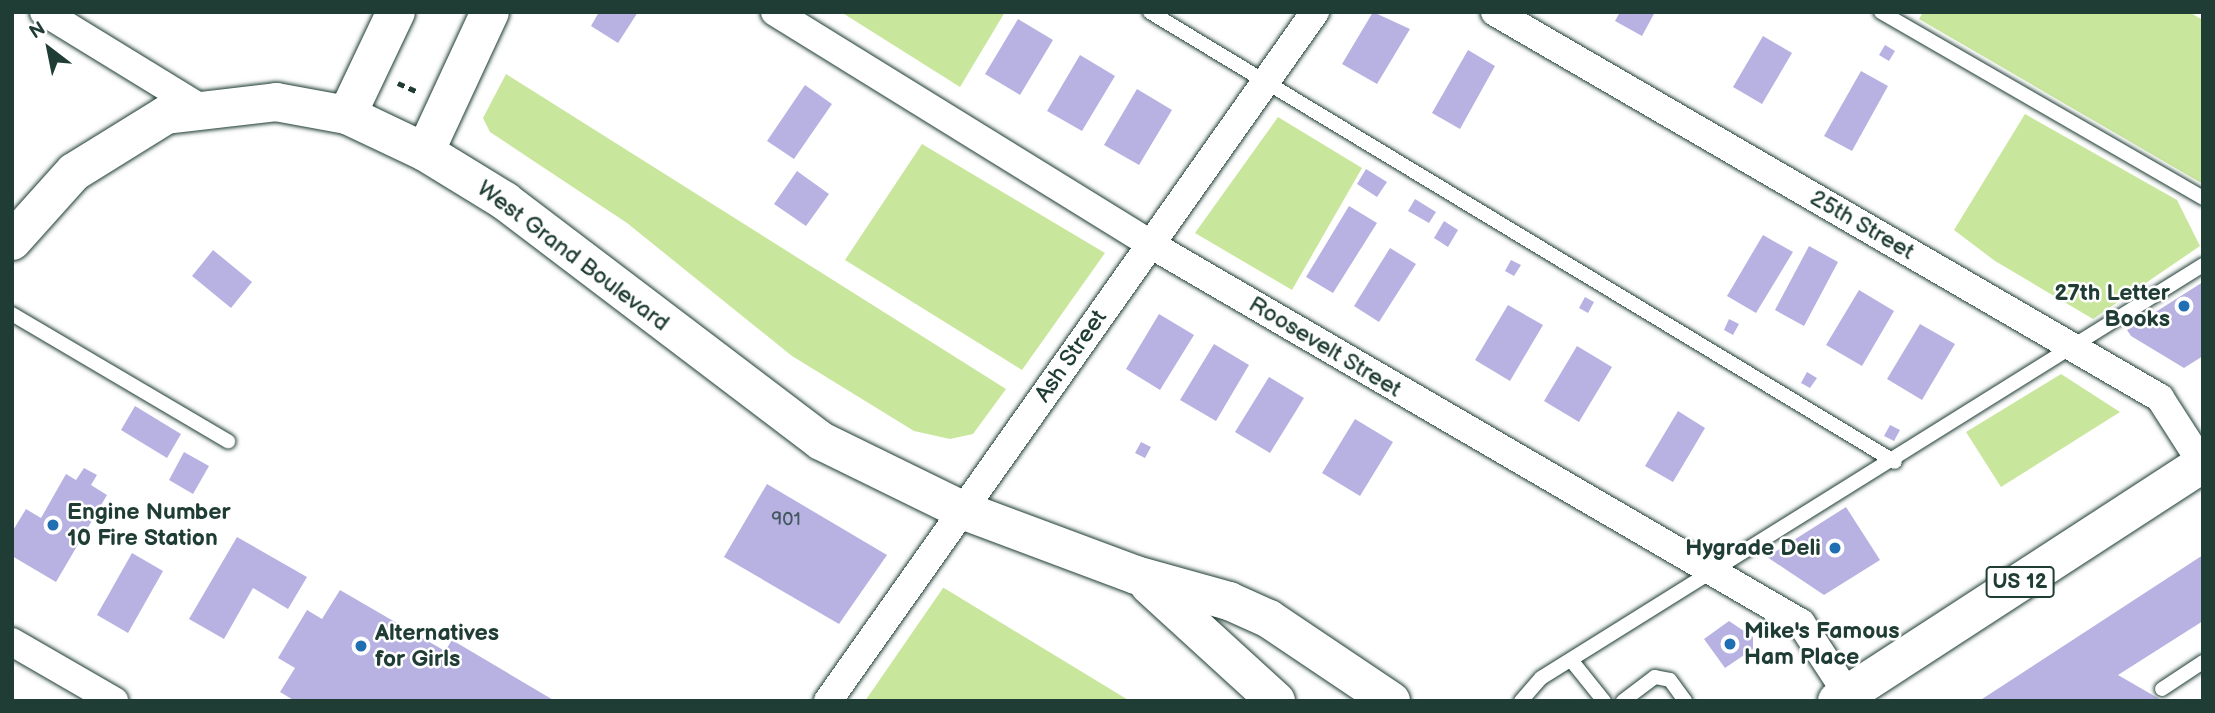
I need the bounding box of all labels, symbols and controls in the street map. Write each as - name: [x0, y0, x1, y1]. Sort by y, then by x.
- north arrow: [14, 14, 84, 84]
- text: N: [25, 17, 50, 44]
- street label: West Grand Boulevard: [472, 175, 674, 337]
- street label: 25th Street: [1805, 184, 1919, 266]
- place label: 27th Letter Books: [2054, 279, 2170, 333]
- street label: Roosevelt Street: [1244, 291, 1406, 403]
- marker: 27th Letter Books: [2176, 298, 2192, 314]
- street label: Ash Street: [1029, 304, 1113, 408]
- place label: Engine Number 10 Fire Station: [67, 498, 231, 552]
- house number: 901: [771, 509, 801, 531]
- marker: Engine Number 10 Fire Station: [45, 517, 61, 533]
- place label: Hygrade Deli: [1685, 534, 1821, 562]
- marker: Hygrade Deli: [1827, 540, 1843, 556]
- road number: US 12: [1985, 564, 2055, 600]
- place label: Mike's Famous Ham Place: [1744, 617, 1899, 671]
- place label: Alternatives for Girls: [375, 619, 499, 673]
- marker: Mike's Famous Ham Place: [1722, 636, 1738, 652]
- marker: Alternatives for Girls: [353, 638, 369, 654]

